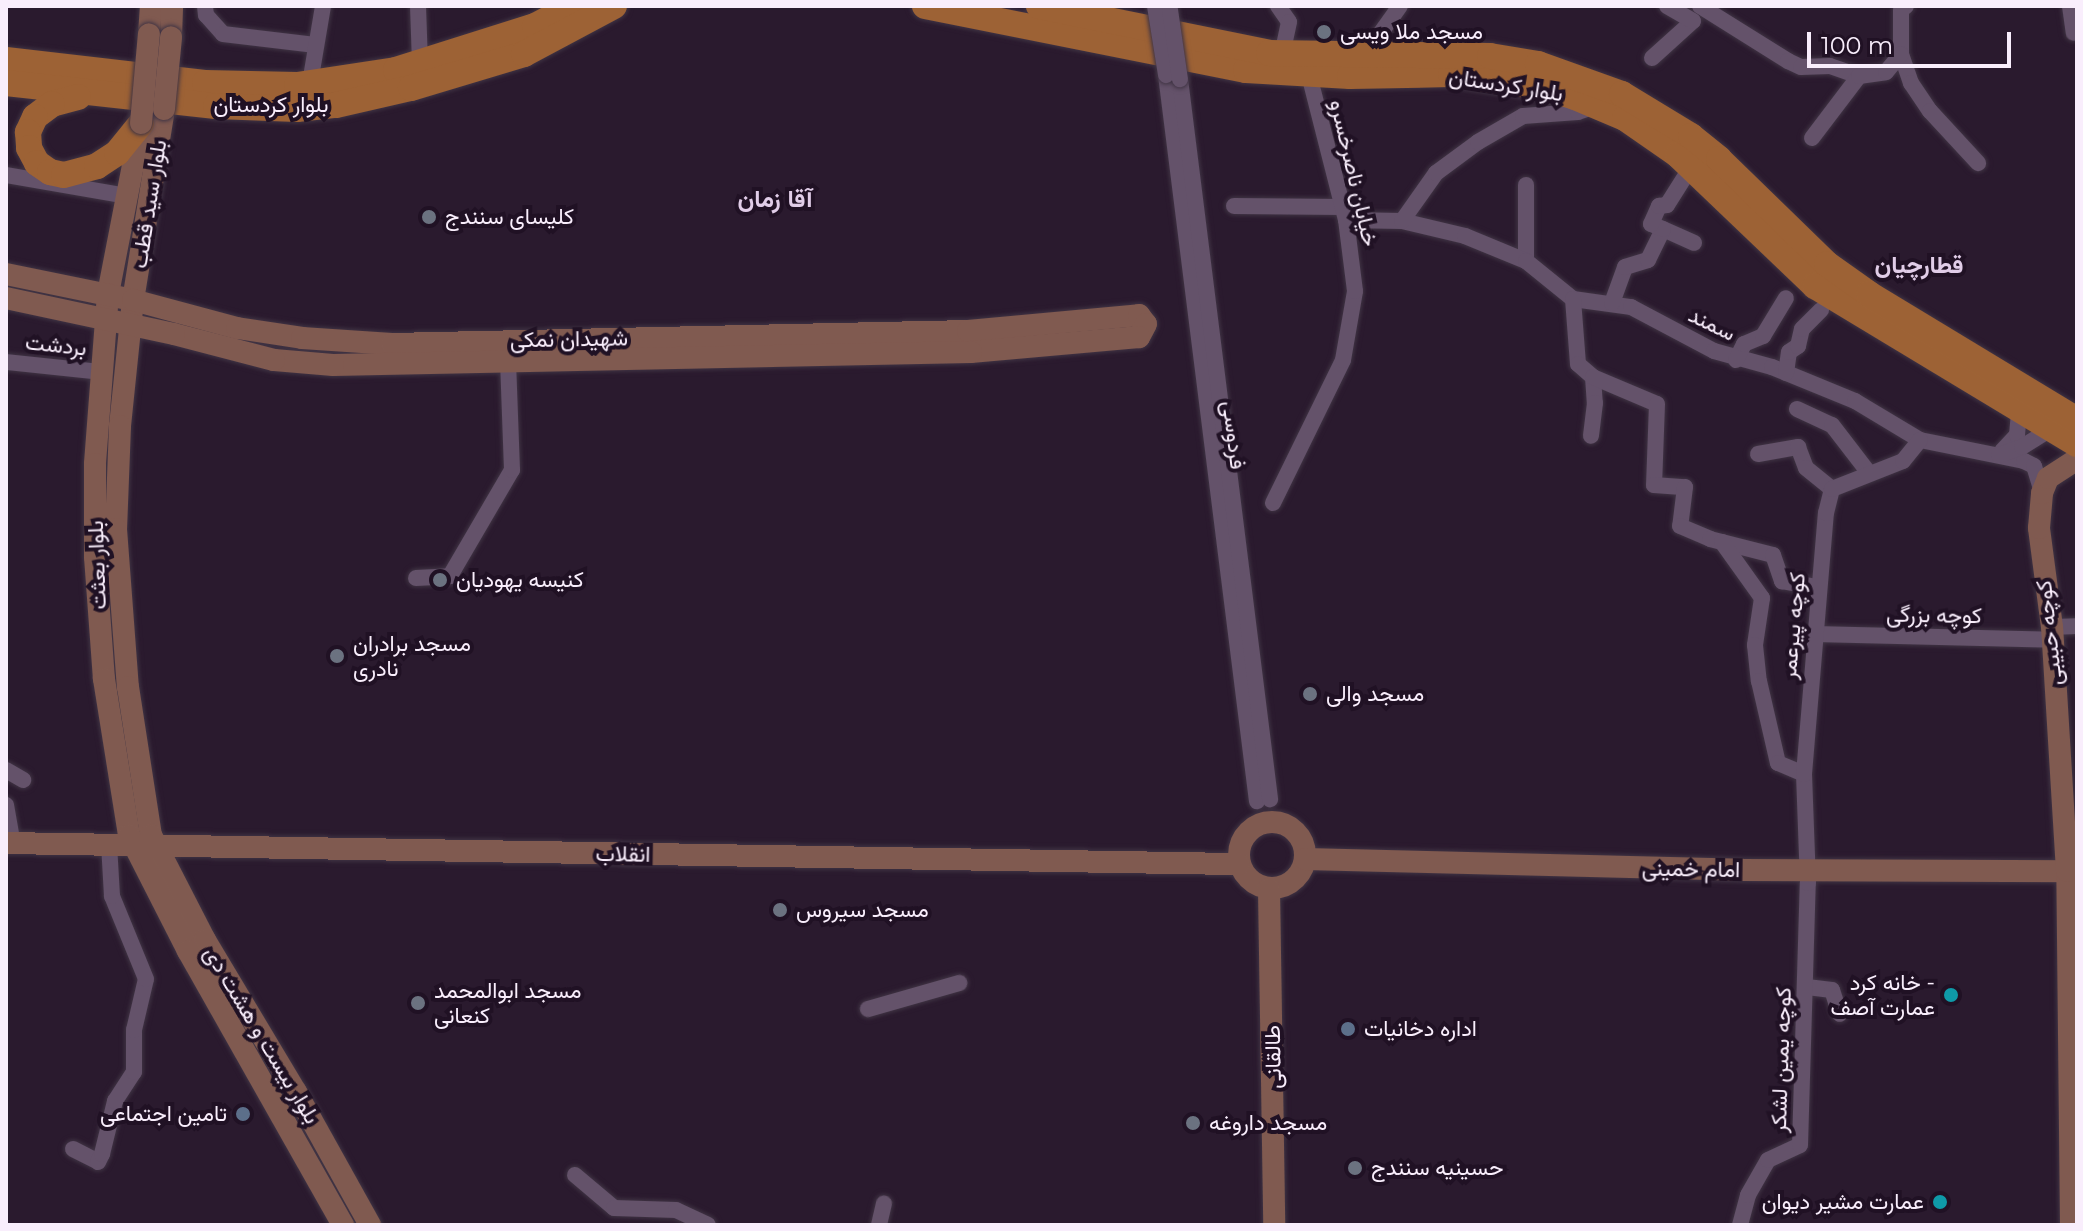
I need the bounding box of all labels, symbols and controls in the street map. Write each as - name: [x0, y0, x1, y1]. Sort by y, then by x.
- scale bar: [1811, 16, 2015, 66]
- place label: مسجد ملا ویسی: [1340, 19, 1483, 45]
- marker: مسجد ملا ویسی: [1315, 23, 1333, 41]
- text: 100 m: [1821, 31, 1893, 60]
- street label: بلوار کردستان: [1447, 63, 1565, 107]
- street label: بلوار کردستان: [213, 92, 329, 118]
- street label: خیابان ناصرخسرو: [1324, 97, 1384, 249]
- street label: بلوار سید قطب: [126, 138, 172, 270]
- district label: آقا زمان: [738, 185, 812, 213]
- place label: کلیسای سنندج: [445, 204, 574, 230]
- marker: کلیسای سنندج: [420, 208, 438, 226]
- district label: قطارچیان: [1874, 251, 1964, 279]
- street label: سمند: [1684, 301, 1740, 347]
- street label: شهیدان نمکی: [510, 325, 628, 353]
- street label: بردشت: [24, 329, 88, 361]
- street label: فردوسی: [1217, 399, 1251, 471]
- street label: بلوار بعثت: [82, 520, 112, 610]
- place label: کنیسه یهودیان: [456, 567, 584, 593]
- marker: کنیسه یهودیان: [431, 571, 449, 589]
- street label: کوچه پیرعمر: [1775, 571, 1811, 681]
- street label: کوچه حبیبی: [2030, 579, 2068, 687]
- street label: کوچه بزرگی: [1886, 601, 1982, 629]
- place label: مسجد برادران نادری: [353, 630, 471, 682]
- marker: مسجد برادران نادری: [328, 647, 346, 665]
- place label: مسجد والی: [1326, 681, 1424, 707]
- marker: مسجد والی: [1301, 685, 1319, 703]
- street label: انقلاب: [595, 840, 651, 868]
- street label: امام خمینی: [1642, 855, 1740, 883]
- place label: مسجد سیروس: [796, 897, 929, 923]
- marker: مسجد سیروس: [771, 901, 789, 919]
- street label: بلوار بیست و هشت دی: [199, 941, 325, 1129]
- place label: خانه کرد - عمارت آصف: [1830, 969, 1935, 1020]
- place label: مسجد ابوالمحمد کنعانی: [434, 977, 581, 1028]
- marker: خانه کرد - عمارت آصف: [1942, 986, 1960, 1004]
- street label: کوچه یمین لشکر: [1765, 987, 1797, 1133]
- marker: مسجد ابوالمحمد کنعانی: [409, 994, 427, 1012]
- place label: اداره دخانیات: [1364, 1016, 1477, 1042]
- marker: اداره دخانیات: [1339, 1020, 1357, 1038]
- street label: طالقانی: [1259, 1025, 1287, 1089]
- place label: تامین اجتماعی: [100, 1101, 227, 1127]
- marker: تامین اجتماعی: [234, 1105, 252, 1123]
- place label: مسجد داروغه: [1209, 1110, 1327, 1136]
- marker: مسجد داروغه: [1184, 1114, 1202, 1132]
- place label: حسینیه سنندج: [1371, 1155, 1503, 1181]
- marker: حسینیه سنندج: [1346, 1159, 1364, 1177]
- place label: عمارت مشیر دیوان: [1762, 1189, 1924, 1215]
- marker: عمارت مشیر دیوان: [1931, 1193, 1949, 1211]

